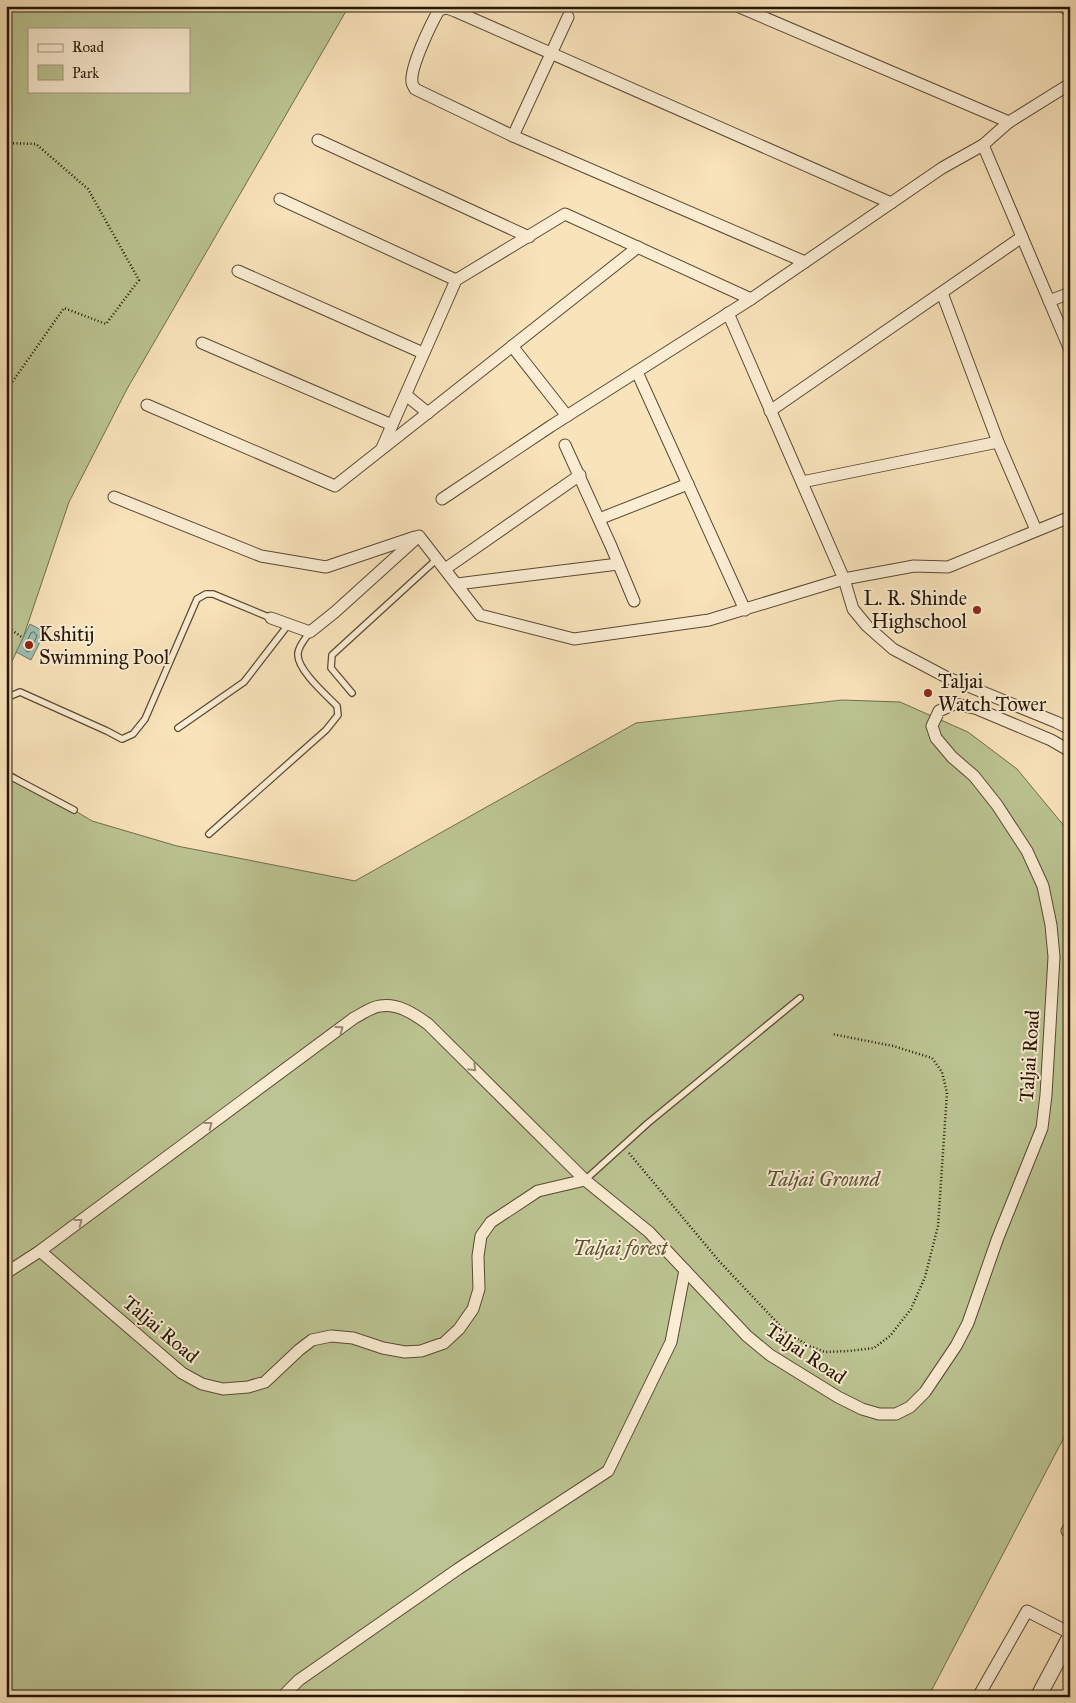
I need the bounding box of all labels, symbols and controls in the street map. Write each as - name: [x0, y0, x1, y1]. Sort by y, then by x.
- legend: [28, 28, 190, 92]
- text: Road: [72, 38, 104, 56]
- text: Park: [72, 64, 99, 82]
- place label: L. R. Shinde Highschool: [863, 586, 968, 634]
- marker: L. R. Shinde Highschool: [971, 604, 983, 616]
- place label: Kshitij Swimming Pool: [39, 622, 170, 670]
- marker: Kshitij Swimming Pool: [23, 639, 35, 651]
- place label: Taljai Watch Tower: [938, 669, 1047, 716]
- marker: Taljai Watch Tower: [922, 687, 934, 699]
- street label: Taljai Road: [1014, 1009, 1044, 1103]
- one-way arrow: [334, 1026, 344, 1035]
- one-way arrow: [467, 1063, 476, 1072]
- one-way arrow: [203, 1122, 213, 1131]
- park label: Taljai Ground: [766, 1167, 881, 1191]
- one-way arrow: [73, 1219, 83, 1228]
- park label: Taljai forest: [573, 1236, 669, 1260]
- street label: Taljai Road: [118, 1290, 204, 1368]
- street label: Taljai Road: [761, 1317, 851, 1389]

